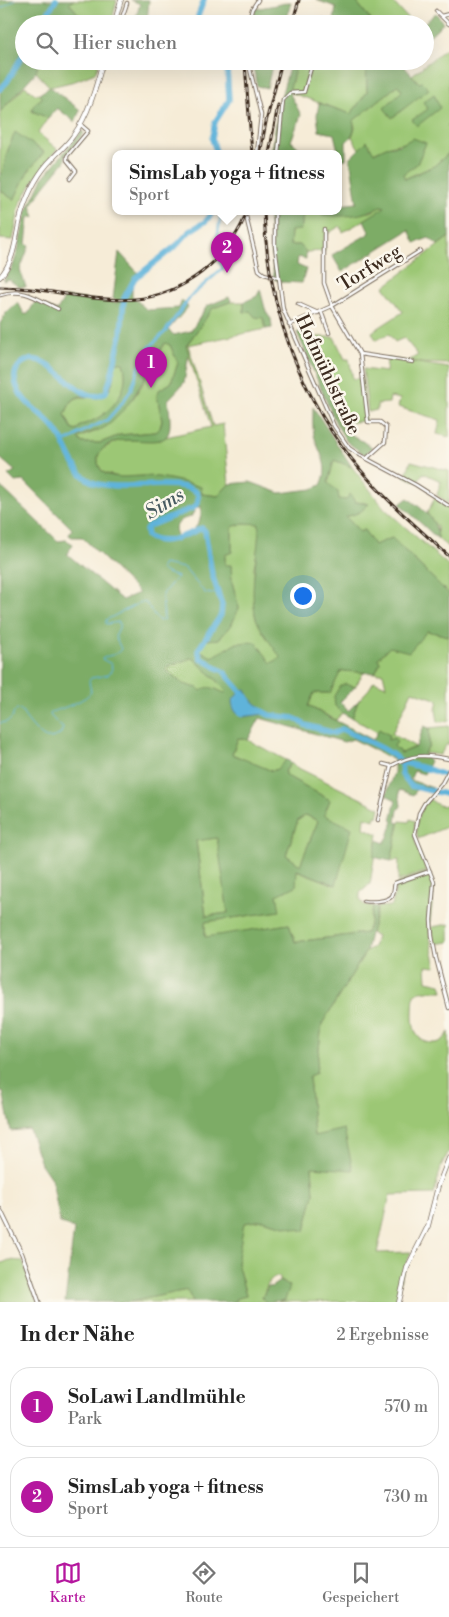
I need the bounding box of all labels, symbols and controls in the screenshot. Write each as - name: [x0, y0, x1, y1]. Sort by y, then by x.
- search box: [15, 15, 434, 70]
- icon: search: [33, 29, 61, 57]
- text: Hier suchen: [73, 31, 177, 55]
- popup: [112, 150, 342, 215]
- text: SimsLab yoga + fitness: [129, 161, 325, 185]
- text: Sport: [129, 185, 170, 205]
- pin: 2: [211, 232, 243, 273]
- street label: Torfweg: [333, 239, 406, 297]
- street label: Hofmühlstraße: [290, 310, 366, 438]
- pin: 1: [135, 347, 167, 388]
- water label: Sims: [141, 483, 189, 526]
- your location: [290, 583, 316, 609]
- text: In der Nähe: [20, 1322, 135, 1348]
- text: 2 Ergebnisse: [337, 1325, 429, 1345]
- text: SoLawi Landlmühle: [68, 1385, 246, 1409]
- text: 1: [33, 1397, 41, 1417]
- text: 570 m: [384, 1397, 428, 1417]
- text: Park: [68, 1409, 101, 1429]
- text: SimsLab yoga + fitness: [68, 1475, 264, 1499]
- text: 2: [32, 1487, 42, 1507]
- text: 730 m: [383, 1487, 428, 1507]
- text: Sport: [68, 1499, 108, 1519]
- tab: Karte: [50, 1559, 86, 1607]
- tab: Route: [185, 1559, 223, 1607]
- tab: Gespeichert: [322, 1559, 399, 1607]

